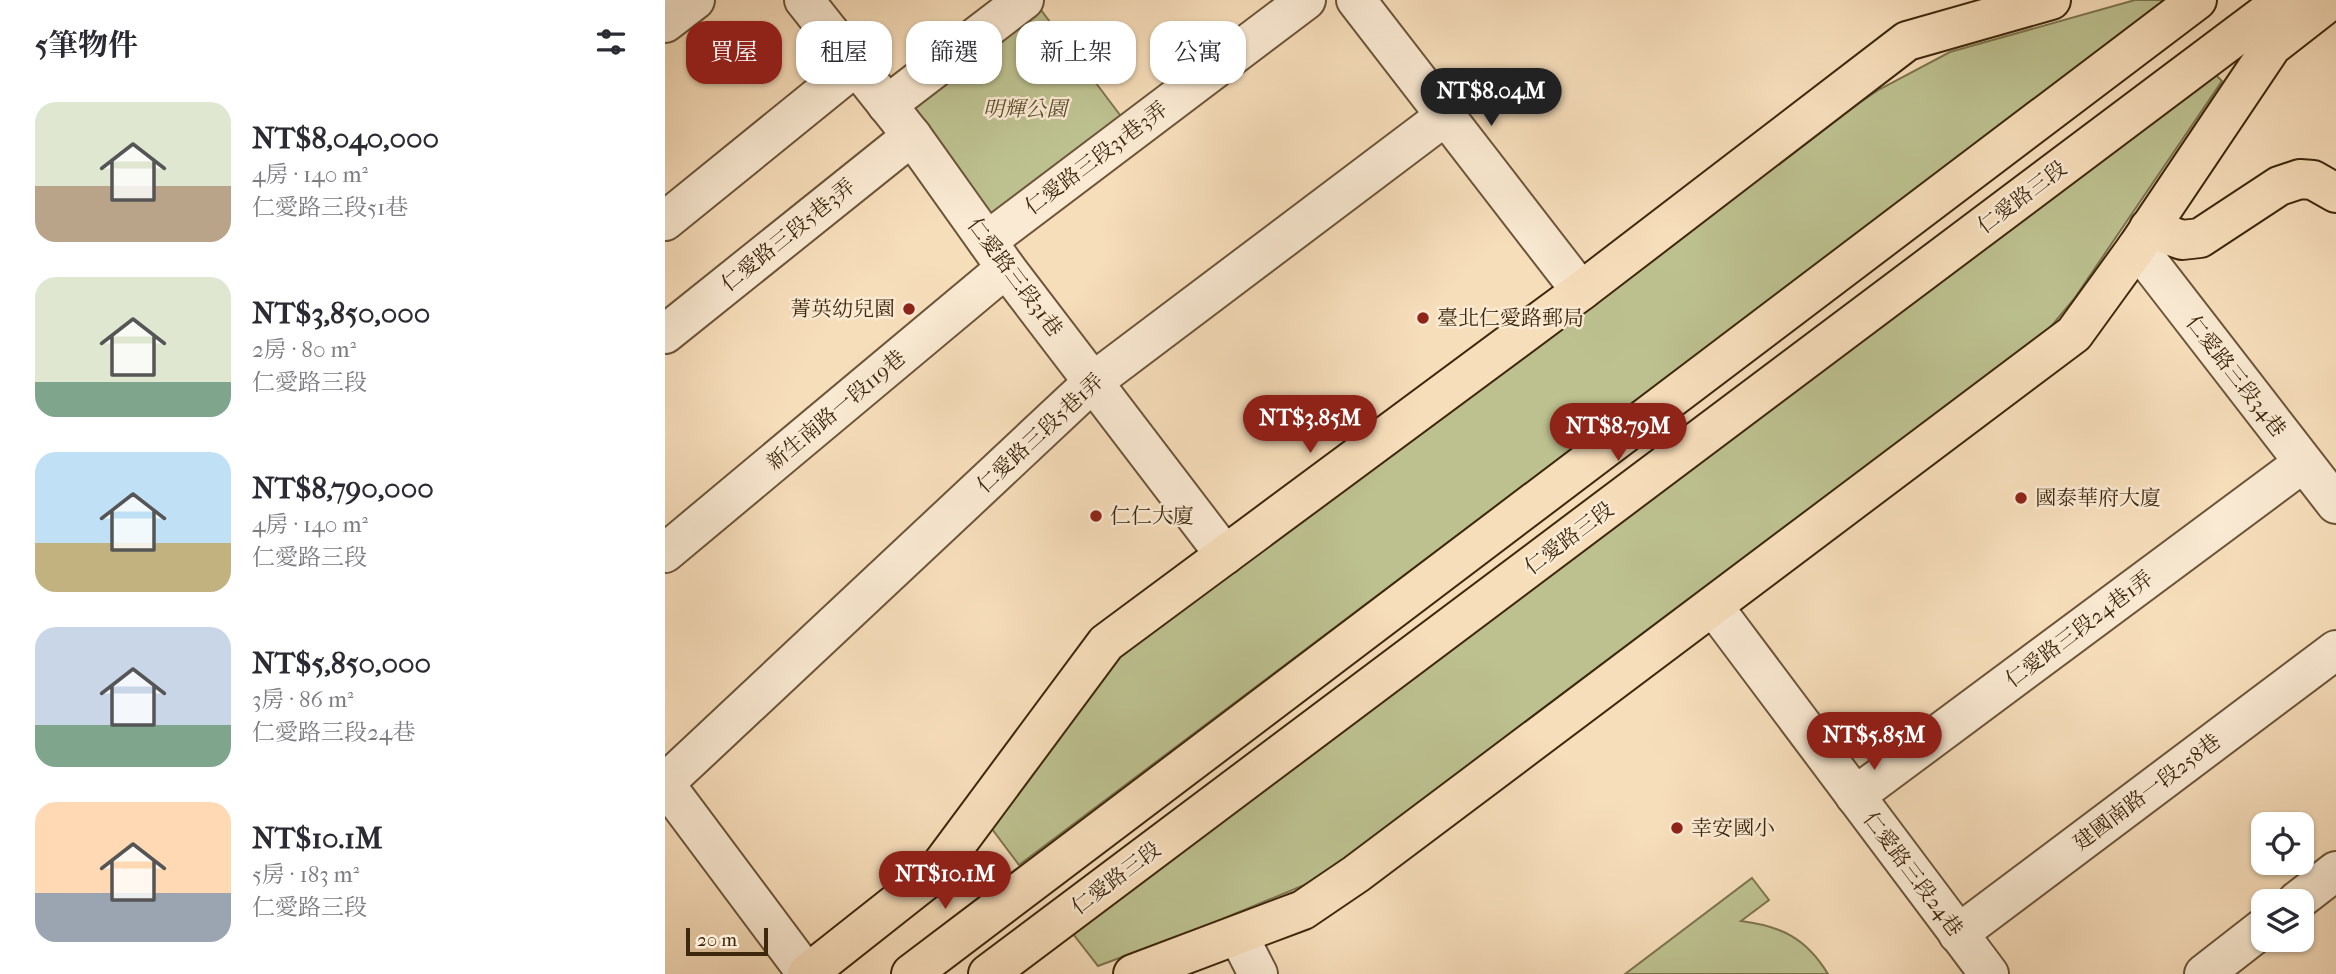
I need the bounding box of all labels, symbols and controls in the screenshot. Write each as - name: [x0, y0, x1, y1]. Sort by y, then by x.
- chip: 買屋: [686, 21, 782, 84]
- chip: 租屋: [796, 21, 892, 84]
- chip: 篩選: [906, 21, 1002, 84]
- chip: 新上架: [1016, 21, 1136, 84]
- chip: 公寓: [1150, 21, 1246, 84]
- icon: filters: [592, 23, 630, 61]
- text: 5筆物件: [35, 28, 138, 63]
- pin: NT$8.04M: [1419, 68, 1563, 128]
- text: NT$8.04M: [1437, 77, 1545, 104]
- park label: 明輝公園: [983, 97, 1070, 121]
- street label: 仁愛路三段31巷3弄: [1020, 97, 1172, 219]
- text: NT$8,040,000: [252, 121, 439, 156]
- icon: home: [91, 130, 175, 214]
- street label: 仁愛路三段: [1973, 156, 2071, 238]
- text: 4房 · 140 m²: [252, 161, 368, 188]
- street label: 仁愛路三段5巷3弄: [716, 174, 860, 296]
- text: 仁愛路三段51巷: [252, 194, 408, 221]
- street label: 仁愛路三段31巷: [963, 213, 1067, 341]
- text: NT$3,850,000: [252, 296, 430, 331]
- place label: 菁英幼兒園: [790, 297, 895, 321]
- marker: 菁英幼兒園: [901, 301, 917, 317]
- icon: home: [91, 305, 175, 389]
- place label: 臺北仁愛路郵局: [1437, 306, 1584, 330]
- marker: 臺北仁愛路郵局: [1415, 310, 1431, 326]
- street label: 仁愛路三段34巷: [2181, 311, 2291, 441]
- text: 2房 · 80 m²: [252, 336, 356, 363]
- street label: 新生南路一段119巷: [762, 345, 910, 475]
- street label: 仁愛路三段5巷1弄: [972, 368, 1108, 498]
- text: 仁愛路三段: [252, 369, 367, 396]
- pin: NT$3.85M: [1238, 396, 1382, 455]
- text: NT$3.85M: [1259, 404, 1361, 431]
- pin: NT$8.79M: [1546, 404, 1690, 463]
- text: NT$8.79M: [1566, 412, 1670, 439]
- text: NT$8,790,000: [252, 471, 434, 506]
- icon: home: [91, 480, 175, 564]
- place label: 國泰華府大廈: [2035, 486, 2161, 510]
- marker: 國泰華府大廈: [2013, 490, 2029, 506]
- street label: 仁愛路三段: [1520, 497, 1618, 579]
- place label: 仁仁大廈: [1110, 504, 1194, 528]
- marker: 仁仁大廈: [1088, 508, 1104, 524]
- text: 4房 · 140 m²: [252, 511, 368, 538]
- text: 仁愛路三段: [252, 544, 367, 571]
- street label: 仁愛路三段24巷1弄: [2001, 566, 2157, 692]
- text: NT$5,850,000: [252, 646, 431, 681]
- icon: home: [91, 655, 175, 739]
- text: 3房 · 86 m²: [252, 686, 354, 713]
- pin: NT$5.85M: [1802, 712, 1946, 772]
- text: 仁愛路三段24巷: [252, 719, 415, 746]
- text: NT$5.85M: [1823, 721, 1925, 748]
- street label: 建國南路一段258巷: [2069, 729, 2225, 855]
- street label: 仁愛路三段24巷: [1859, 807, 1967, 941]
- map controls: [2251, 812, 2314, 952]
- button: locate: [2251, 812, 2314, 875]
- place label: 幸安國小: [1691, 816, 1775, 840]
- marker: 幸安國小: [1669, 820, 1685, 836]
- text: NT$10.1M: [252, 821, 383, 856]
- icon: home: [91, 830, 175, 914]
- street label: 仁愛路三段: [1067, 837, 1165, 919]
- pin: NT$10.1M: [873, 852, 1017, 911]
- text: NT$10.1M: [895, 860, 995, 887]
- text: 5房 · 183 m²: [252, 861, 359, 888]
- button: layers: [2251, 889, 2314, 952]
- text: 仁愛路三段: [252, 894, 367, 921]
- scale bar: [686, 925, 768, 957]
- text: 20 m: [697, 929, 737, 951]

